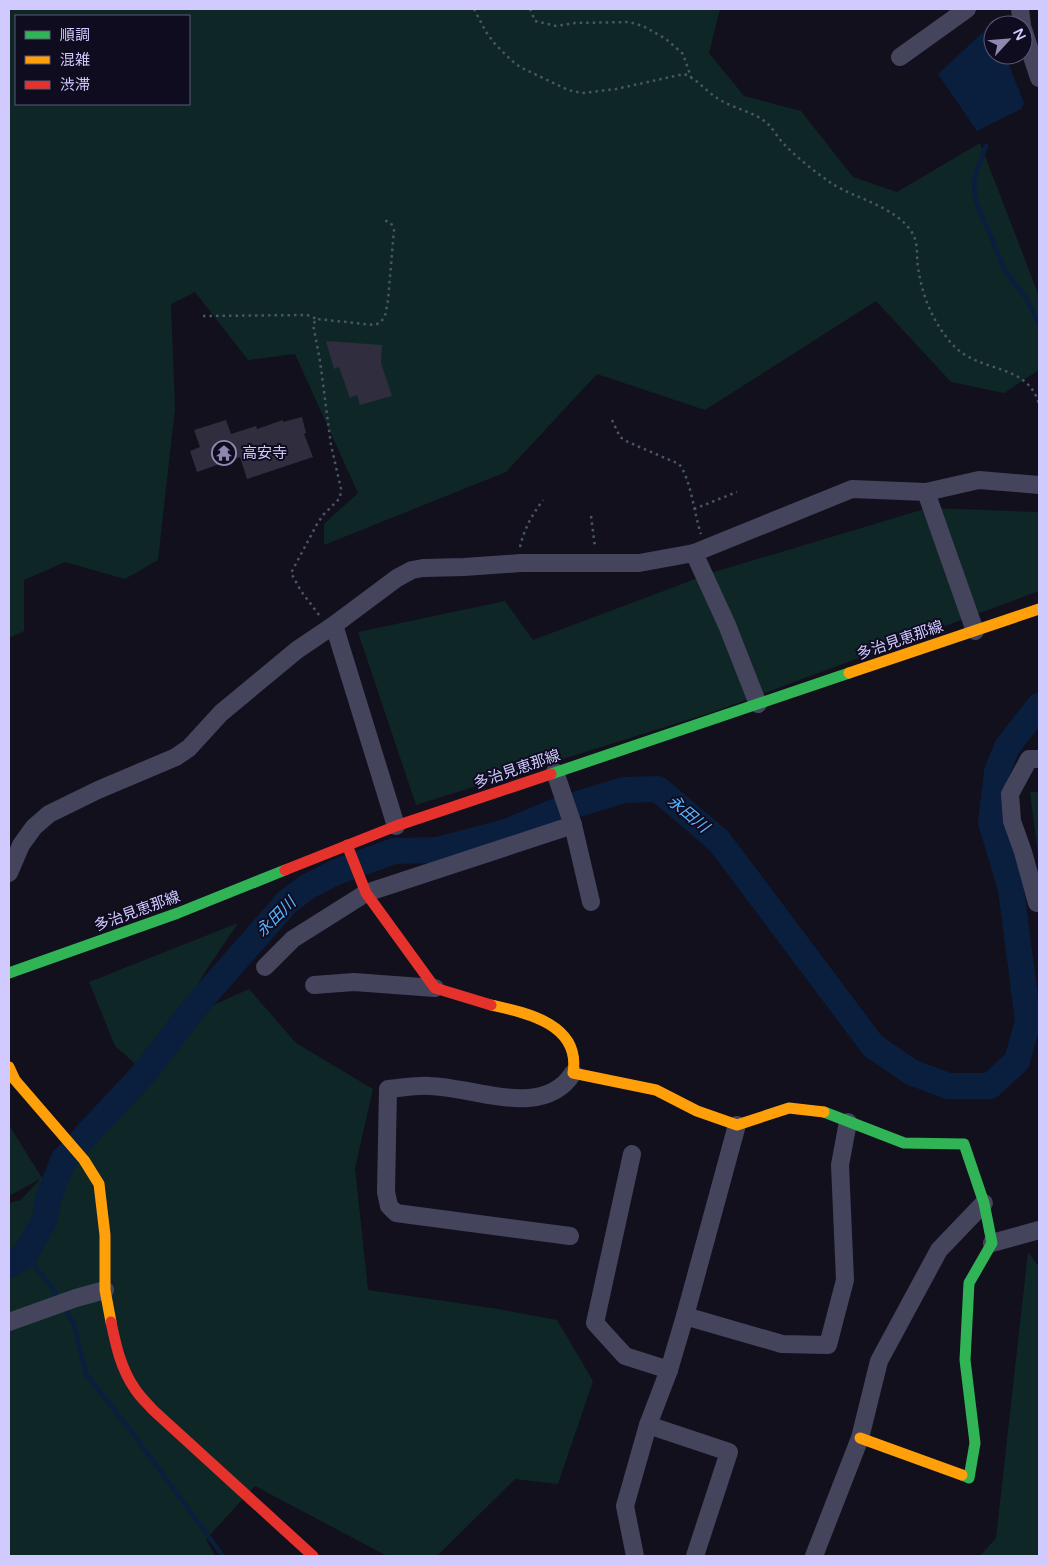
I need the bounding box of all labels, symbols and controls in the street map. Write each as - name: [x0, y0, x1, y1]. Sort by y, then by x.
- legend: [15, 15, 190, 105]
- north arrow: [983, 15, 1033, 65]
- text: 順調: [60, 26, 90, 44]
- text: N: [1009, 26, 1029, 43]
- text: 混雑: [60, 51, 90, 69]
- text: 渋滞: [60, 76, 90, 94]
- temple icon: 高安寺: [211, 440, 237, 466]
- place label: 高安寺: [242, 444, 287, 462]
- street label: 多治見恵那線: [855, 617, 945, 663]
- street label: 多治見恵那線: [472, 746, 562, 792]
- water label: 永田川: [663, 791, 714, 838]
- street label: 多治見恵那線: [92, 887, 182, 935]
- water label: 永田川: [252, 892, 301, 941]

